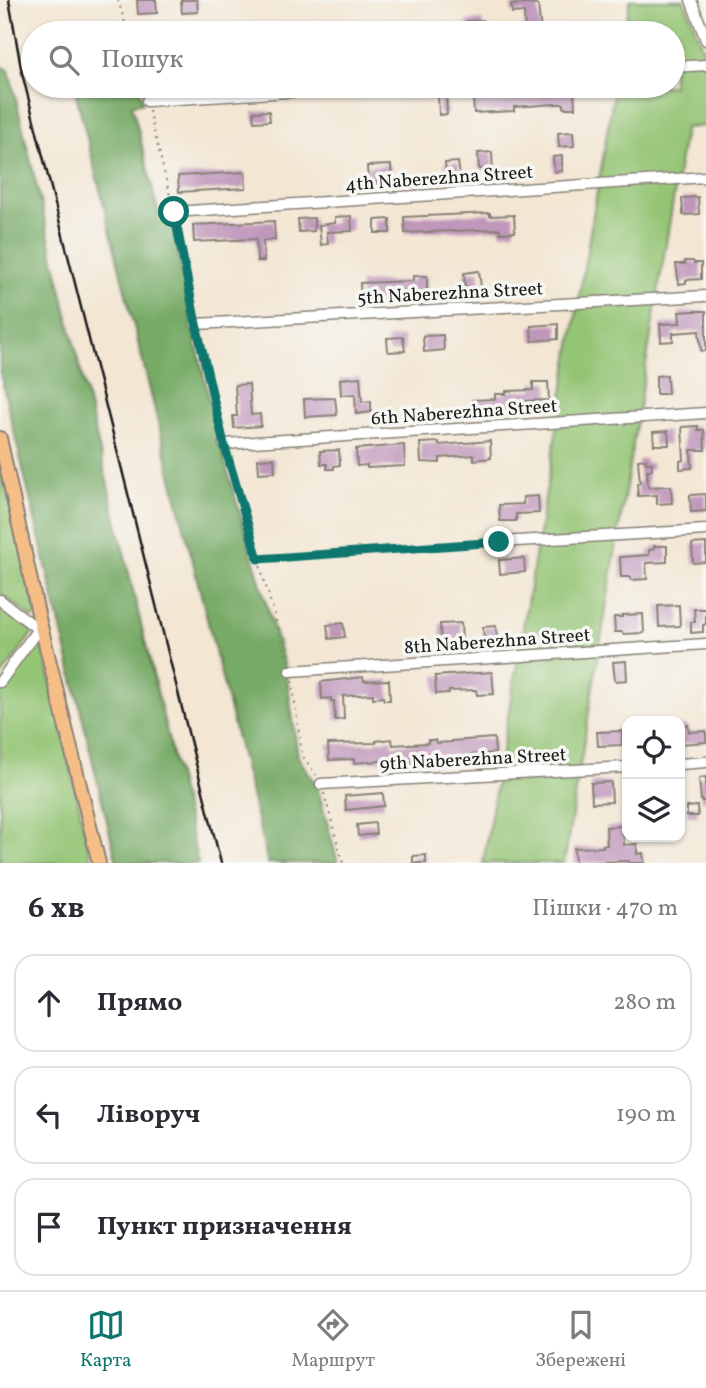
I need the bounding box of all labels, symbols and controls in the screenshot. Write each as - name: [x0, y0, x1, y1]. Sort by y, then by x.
- search box: [21, 21, 685, 98]
- icon: search: [45, 41, 83, 79]
- text: Пошук: [101, 42, 183, 78]
- street label: 4th Naberezhna Street: [344, 159, 534, 199]
- route start: [158, 196, 189, 227]
- street label: 5th Naberezhna Street: [356, 276, 544, 312]
- street label: 6th Naberezhna Street: [370, 393, 558, 432]
- route end: [483, 526, 514, 557]
- street label: 8th Naberezhna Street: [403, 622, 591, 661]
- map controls: [622, 716, 685, 842]
- button: locate: [622, 716, 685, 779]
- street label: 9th Naberezhna Street: [379, 742, 567, 778]
- button: layers: [622, 779, 685, 842]
- text: 6 хв: [28, 888, 85, 930]
- text: Пішки · 470 m: [532, 893, 678, 925]
- icon: ahead: [30, 984, 68, 1022]
- text: Прямо: [97, 985, 182, 1021]
- text: 280 m: [613, 987, 676, 1019]
- icon: left: [30, 1096, 68, 1134]
- text: Ліворуч: [97, 1097, 200, 1133]
- text: 190 m: [616, 1099, 676, 1131]
- icon: arrive: [30, 1208, 68, 1246]
- text: Пункт призначення: [97, 1209, 352, 1245]
- tab: Карта: [80, 1306, 132, 1374]
- tab: Маршрут: [291, 1306, 375, 1374]
- tab: Збережені: [535, 1306, 626, 1374]

